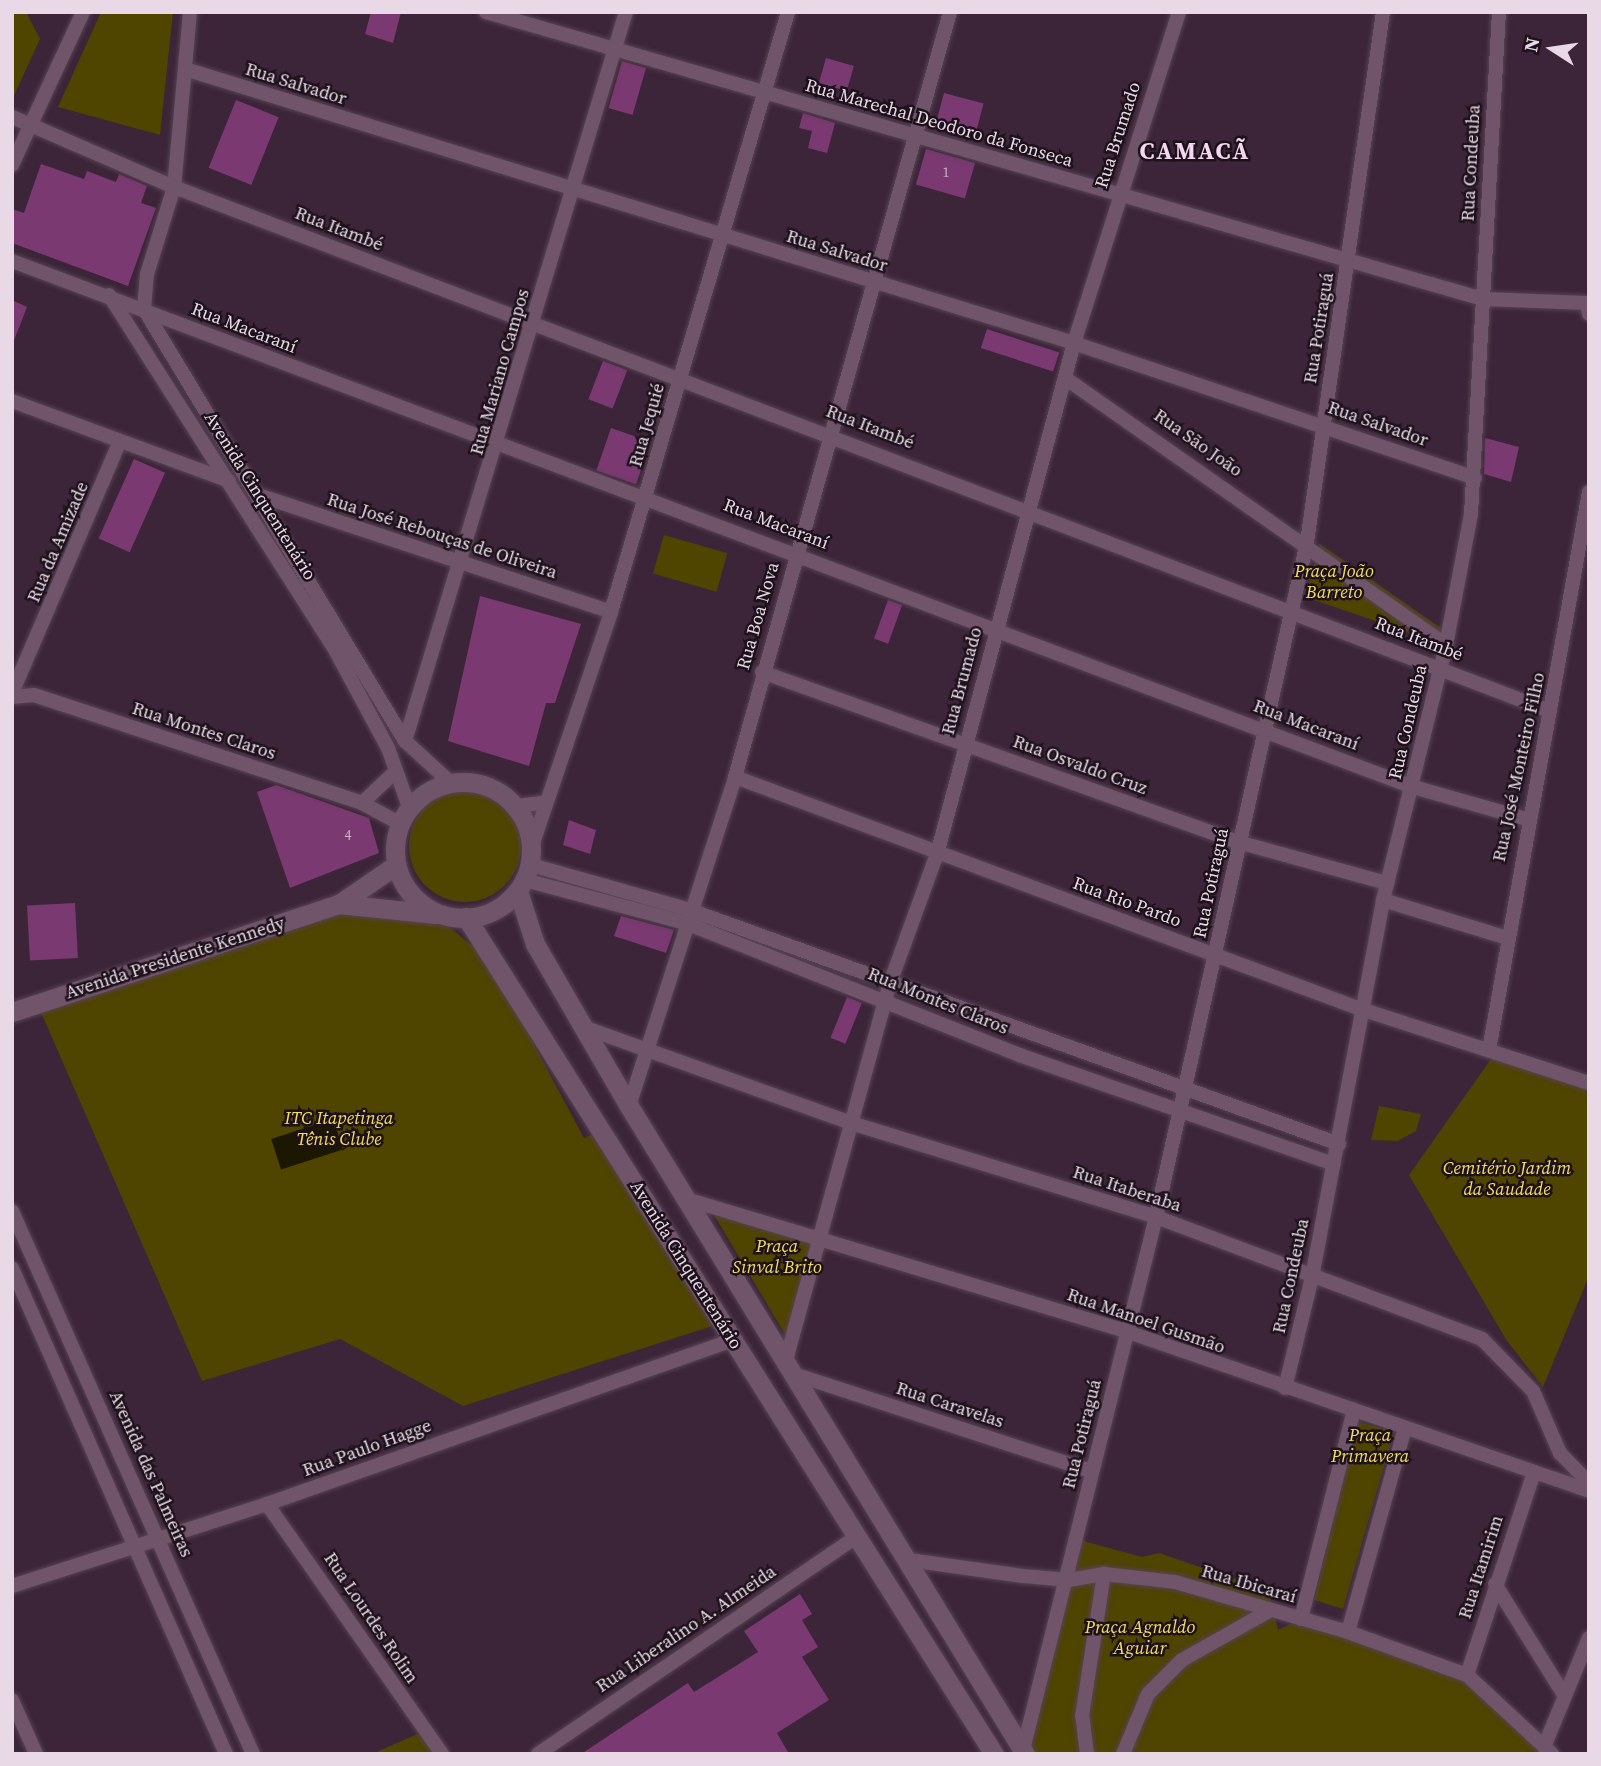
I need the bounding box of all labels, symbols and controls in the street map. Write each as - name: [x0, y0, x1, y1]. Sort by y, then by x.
- north arrow: [1517, 14, 1587, 84]
- text: N: [1517, 35, 1546, 54]
- street label: Rua Salvador: [243, 58, 349, 110]
- street label: Rua Marechal Deodoro da Fonseca: [803, 74, 1075, 172]
- street label: Rua Brumado: [1091, 79, 1145, 191]
- street label: Rua Condeuba: [1457, 104, 1485, 222]
- district label: CAMACÃ: [1140, 137, 1250, 165]
- house number: 1: [943, 164, 949, 180]
- street label: Rua Itambé: [292, 202, 386, 256]
- street label: Rua Salvador: [784, 225, 890, 277]
- street label: Rua Potiraguá: [1300, 271, 1338, 385]
- street label: Rua Mariano Campos: [466, 286, 534, 458]
- street label: Rua Macaraní: [188, 298, 300, 358]
- street label: Rua Jequié: [625, 381, 669, 469]
- street label: Rua Salvador: [1325, 397, 1431, 451]
- street label: Rua Itambé: [823, 400, 917, 454]
- street label: Rua São João: [1150, 405, 1246, 481]
- street label: Avenida Cinquentenário: [199, 408, 321, 584]
- street label: Rua da Amizade: [23, 478, 93, 606]
- street label: Rua José Rebouças de Oliveira: [324, 489, 560, 583]
- street label: Rua Macaraní: [720, 494, 832, 554]
- street label: Rua Boa Nova: [732, 560, 784, 672]
- park label: Praça João Barreto: [1294, 561, 1374, 604]
- street label: Rua Itambé: [1372, 612, 1466, 666]
- street label: Rua Brumado: [937, 625, 987, 737]
- street label: Rua Condeuba: [1384, 663, 1432, 781]
- street label: Rua José Monteiro Filho: [1488, 670, 1550, 864]
- street label: Rua Macaraní: [1250, 695, 1362, 755]
- street label: Rua Montes Claros: [129, 698, 279, 764]
- street label: Rua Osvaldo Cruz: [1010, 731, 1150, 799]
- street label: Rua Potiraguá: [1189, 826, 1233, 940]
- house number: 4: [345, 827, 351, 843]
- street label: Rua Rio Pardo: [1070, 872, 1184, 932]
- street label: Avenida Presidente Kennedy: [63, 912, 287, 1004]
- street label: Rua Montes Claros: [865, 963, 1011, 1039]
- park label: ITC Itapetinga Tênis Clube: [285, 1108, 393, 1150]
- park label: Cemitério Jardim da Saudade: [1443, 1158, 1571, 1200]
- street label: Rua Itaberaba: [1070, 1161, 1184, 1217]
- street label: Avenida Cinquentenário: [625, 1177, 747, 1353]
- street label: Rua Condeuba: [1268, 1217, 1314, 1335]
- park label: Praça Sinval Brito: [732, 1236, 822, 1278]
- street label: Rua Manoel Gusmão: [1064, 1284, 1228, 1358]
- street label: Rua Caravelas: [893, 1377, 1007, 1433]
- street label: Rua Potiraguá: [1058, 1377, 1106, 1491]
- street label: Avenida das Palmeiras: [105, 1387, 197, 1561]
- street label: Rua Paulo Hagge: [300, 1415, 434, 1481]
- park label: Praça Primavera: [1331, 1425, 1409, 1468]
- street label: Rua Itamirim: [1454, 1513, 1508, 1621]
- street label: Rua Lourdes Rolim: [319, 1548, 423, 1688]
- street label: Rua Ibicaraí: [1199, 1560, 1299, 1608]
- street label: Rua Liberalino A. Almeida: [592, 1561, 780, 1697]
- park label: Praça Agnaldo Aguiar: [1085, 1617, 1195, 1660]

